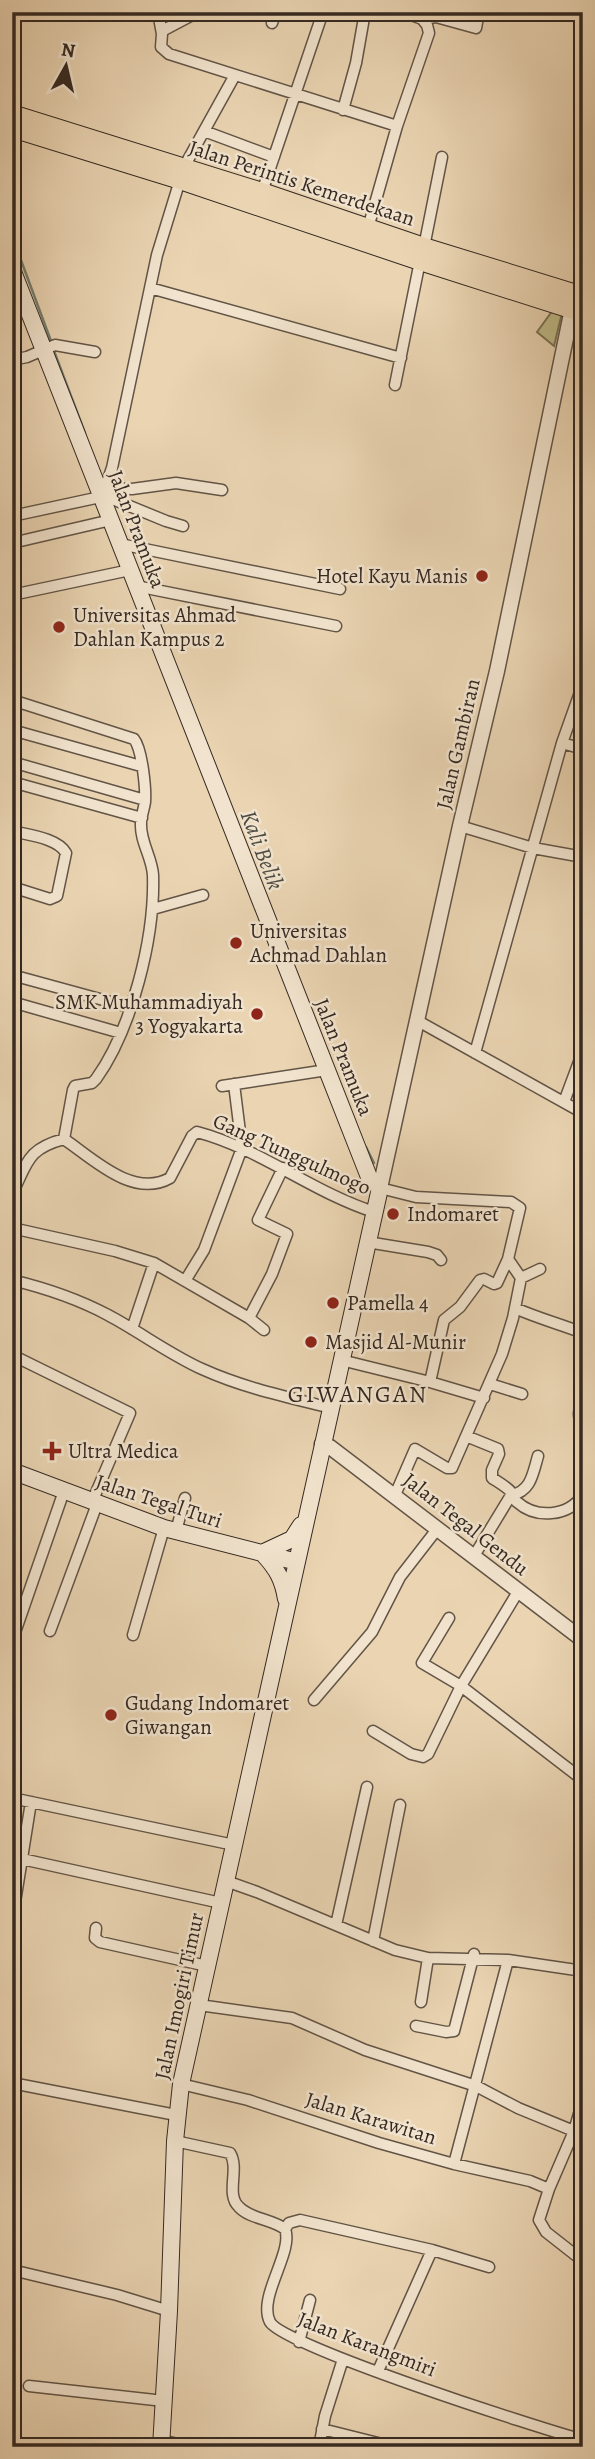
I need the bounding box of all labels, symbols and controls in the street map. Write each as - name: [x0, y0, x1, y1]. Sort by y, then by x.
- north arrow: [32, 32, 102, 102]
- text: N: [60, 36, 77, 64]
- street label: Jalan Perintis Kemerdekaan: [185, 133, 419, 233]
- street label: Jalan Pramuka: [102, 466, 172, 592]
- place label: Hotel Kayu Manis: [316, 562, 468, 590]
- marker: Hotel Kayu Manis: [474, 568, 490, 584]
- place label: Universitas Ahmad Dahlan Kampus 2: [73, 601, 237, 653]
- marker: Universitas Ahmad Dahlan Kampus 2: [51, 619, 67, 635]
- street label: Jalan Gambiran: [429, 676, 487, 812]
- water label: Kali Belik: [233, 806, 291, 894]
- place label: Universitas Achmad Dahlan: [249, 917, 387, 969]
- marker: Universitas Achmad Dahlan: [228, 935, 244, 951]
- place label: SMK Muhammadiyah 3 Yogyakarta: [55, 988, 243, 1040]
- street label: Jalan Pramuka: [308, 994, 380, 1120]
- marker: SMK Muhammadiyah 3 Yogyakarta: [249, 1006, 265, 1022]
- street label: Gang Tunggulmogo: [209, 1107, 375, 1201]
- place label: Indomaret: [407, 1200, 499, 1228]
- marker: Indomaret: [385, 1206, 401, 1222]
- place label: Pamella 4: [347, 1289, 429, 1317]
- marker: Pamella 4: [325, 1295, 341, 1311]
- place label: Masjid Al-Munir: [325, 1328, 466, 1356]
- marker: Masjid Al-Munir: [303, 1334, 319, 1350]
- district label: GIWANGAN: [288, 1378, 428, 1410]
- place label: Ultra Medica: [68, 1437, 179, 1465]
- marker: Ultra Medica: [42, 1441, 62, 1461]
- street label: Jalan Tegal Gendu: [397, 1466, 535, 1582]
- street label: Jalan Tegal Turi: [92, 1467, 226, 1535]
- place label: Gudang Indomaret Giwangan: [125, 1689, 289, 1741]
- marker: Gudang Indomaret Giwangan: [103, 1707, 119, 1723]
- street label: Jalan Imogiri Timur: [148, 1910, 210, 2082]
- street label: Jalan Karawitan: [302, 2085, 440, 2151]
- street label: Jalan Karangmiri: [294, 2305, 440, 2383]

